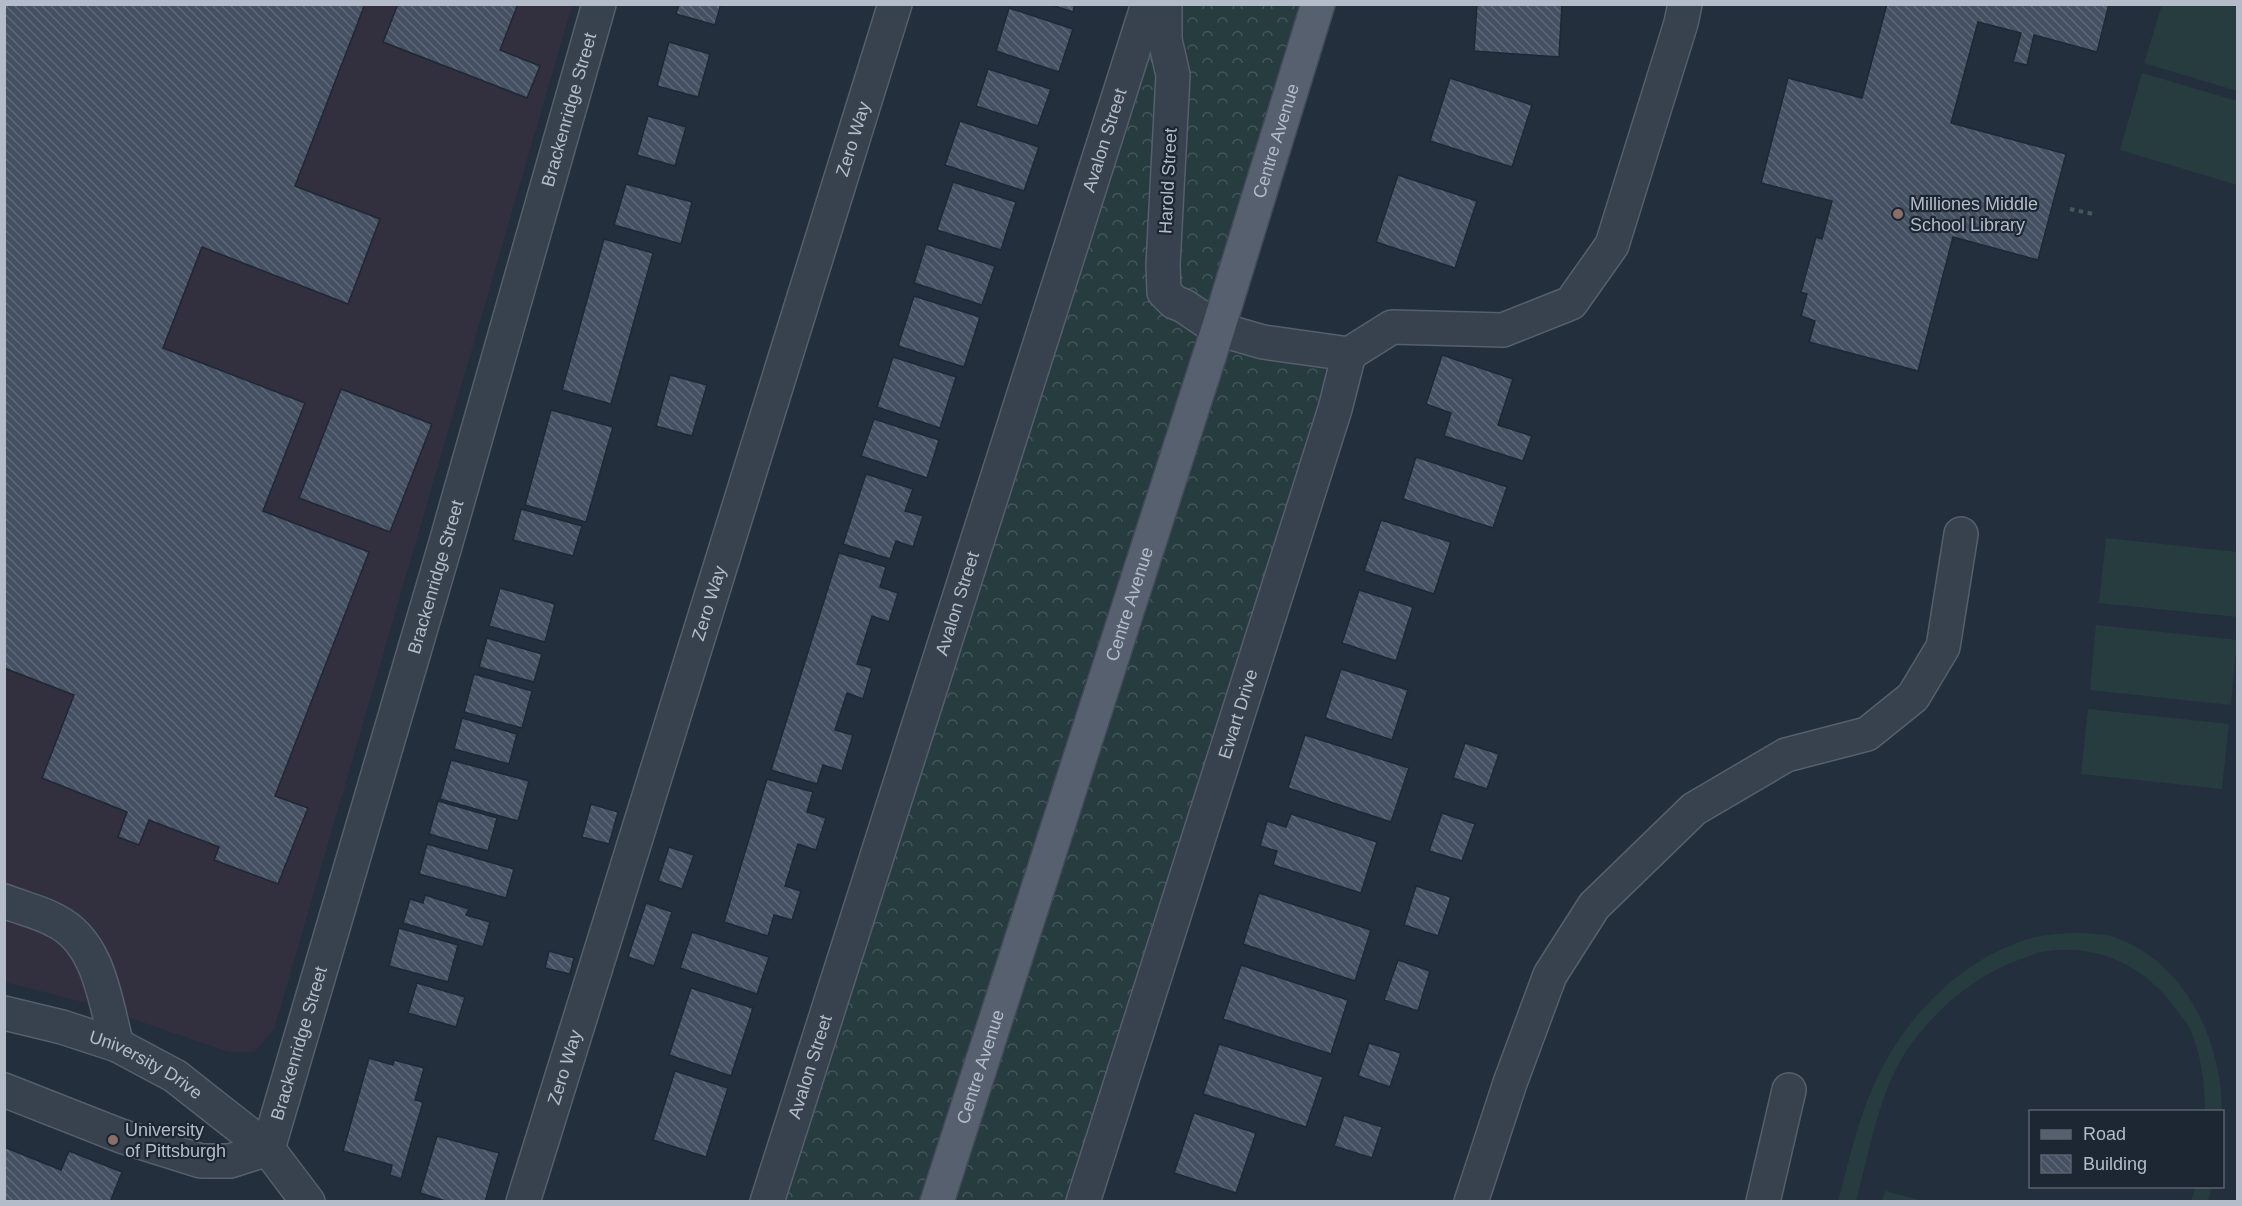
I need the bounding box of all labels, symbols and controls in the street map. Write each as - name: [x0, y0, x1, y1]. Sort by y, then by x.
- street label: Brackenridge Street: [538, 30, 600, 189]
- street label: Centre Avenue: [1249, 81, 1303, 201]
- street label: Avalon Street: [1079, 86, 1130, 195]
- street label: Zero Way: [832, 99, 874, 179]
- street label: Harold Street: [1155, 128, 1181, 234]
- place label: Milliones Middle School Library: [1910, 194, 2038, 235]
- marker: Milliones Middle School Library: [1891, 207, 1905, 221]
- street label: Brackenridge Street: [404, 498, 468, 656]
- street label: Centre Avenue: [1102, 545, 1157, 664]
- street label: Avalon Street: [931, 549, 983, 658]
- street label: Zero Way: [688, 563, 730, 643]
- street label: Ewart Drive: [1214, 667, 1262, 761]
- street label: Brackenridge Street: [267, 964, 331, 1123]
- street label: Centre Avenue: [953, 1007, 1008, 1126]
- street label: Avalon Street: [784, 1012, 836, 1121]
- street label: University Drive: [87, 1027, 206, 1103]
- street label: Zero Way: [544, 1027, 586, 1107]
- legend: [2029, 1110, 2224, 1188]
- place label: University of Pittsburgh: [125, 1120, 226, 1161]
- text: Road: [2083, 1124, 2126, 1144]
- marker: University of Pittsburgh: [106, 1133, 120, 1147]
- text: Building: [2083, 1154, 2147, 1174]

